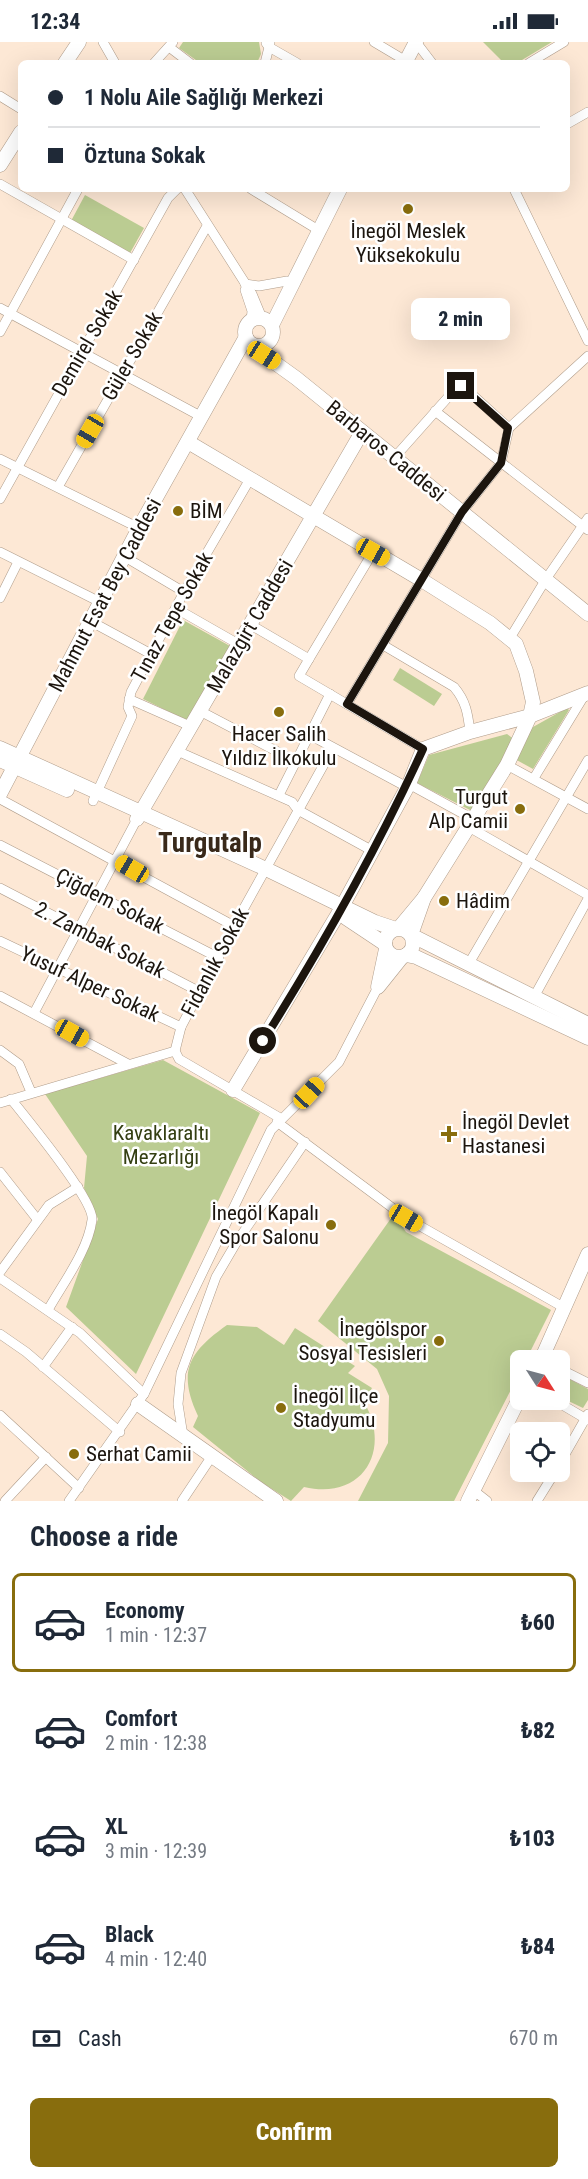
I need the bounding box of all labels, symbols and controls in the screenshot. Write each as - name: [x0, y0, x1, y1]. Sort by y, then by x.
- text: 12:34: [30, 9, 81, 34]
- text: 1 Nolu Aile Sağlığı Merkezi: [84, 85, 323, 110]
- text: Öztuna Sokak: [84, 143, 205, 168]
- marker: İnegöl Meslek Yüksekokulu: [401, 202, 415, 216]
- place label: İnegöl Meslek Yüksekokulu: [350, 219, 466, 267]
- street label: Demirel Sokak: [47, 285, 127, 400]
- callout: 2 min: [412, 299, 510, 341]
- street label: Güler Sokak: [97, 307, 167, 405]
- text: 2 min: [438, 307, 483, 331]
- car: [244, 338, 284, 372]
- route end: [447, 372, 474, 399]
- street label: Barbaros Caddesi: [322, 396, 450, 506]
- car: [73, 411, 107, 451]
- street label: Mahmut Esat Bey Caddesi: [44, 494, 166, 696]
- place label: BİM: [190, 499, 223, 523]
- marker: BİM: [171, 504, 185, 518]
- car: [353, 535, 393, 569]
- street label: Tınaz Tepe Sokak: [126, 547, 218, 686]
- street label: Malazgirt Caddesi: [202, 555, 298, 697]
- marker: Hacer Salih Yıldız İlkokulu: [272, 705, 286, 719]
- place label: Hacer Salih Yıldız İlkokulu: [222, 722, 336, 770]
- place label: Turgut Alp Camii: [428, 785, 508, 833]
- marker: Turgut Alp Camii: [513, 802, 527, 816]
- district label: Turgutalp: [158, 827, 262, 859]
- car: [112, 852, 152, 886]
- street label: Çiğdem Sokak: [52, 863, 169, 939]
- place label: Hâdim: [456, 889, 510, 913]
- marker: Hâdim: [437, 894, 451, 908]
- street label: 2. Zambak Sokak: [31, 897, 169, 983]
- street label: Fidanlık Sokak: [176, 903, 254, 1021]
- street label: Yusuf Alper Sokak: [17, 941, 164, 1027]
- car: [52, 1016, 92, 1050]
- route start: [249, 1027, 276, 1054]
- car: [290, 1074, 328, 1112]
- place label: İnegöl Devlet Hastanesi: [462, 1110, 569, 1158]
- park label: Kavaklaraltı Mezarlığı: [113, 1121, 209, 1169]
- marker: İnegöl Devlet Hastanesi: [440, 1125, 458, 1143]
- place label: İnegöl Kapalı Spor Salonu: [212, 1201, 319, 1249]
- car: [386, 1201, 426, 1235]
- marker: İnegöl Kapalı Spor Salonu: [324, 1218, 338, 1232]
- place label: İnegölspor Sosyal Tesisleri: [298, 1317, 427, 1365]
- marker: İnegölspor Sosyal Tesisleri: [432, 1334, 446, 1348]
- north arrow: [510, 1350, 570, 1410]
- map controls: [510, 1350, 570, 1482]
- place label: İnegöl İlçe Stadyumu: [293, 1384, 379, 1432]
- marker: İnegöl İlçe Stadyumu: [274, 1401, 288, 1415]
- button: locate: [510, 1422, 570, 1482]
- place label: Serhat Camii: [86, 1442, 192, 1466]
- marker: Serhat Camii: [67, 1447, 81, 1461]
- text: Choose a ride: [30, 1521, 178, 1553]
- icon: car: [33, 1596, 87, 1650]
- text: Economy: [105, 1598, 185, 1623]
- text: ₺60: [521, 1610, 555, 1635]
- text: 1 min · 12:37: [105, 1623, 207, 1647]
- icon: car: [33, 1704, 87, 1758]
- text: Comfort: [105, 1706, 178, 1731]
- text: ₺82: [521, 1718, 555, 1743]
- text: 2 min · 12:38: [105, 1731, 207, 1755]
- icon: car: [33, 1812, 87, 1866]
- text: XL: [105, 1814, 128, 1839]
- text: ₺103: [509, 1826, 555, 1851]
- text: 3 min · 12:39: [105, 1839, 207, 1863]
- icon: car: [33, 1920, 87, 1974]
- text: Black: [105, 1922, 154, 1947]
- text: ₺84: [521, 1934, 555, 1959]
- text: 4 min · 12:40: [105, 1947, 207, 1971]
- icon: cash: [30, 2022, 63, 2055]
- text: Cash: [78, 2026, 122, 2051]
- text: 670 m: [509, 2026, 558, 2050]
- button: Confirm: [30, 2098, 558, 2167]

